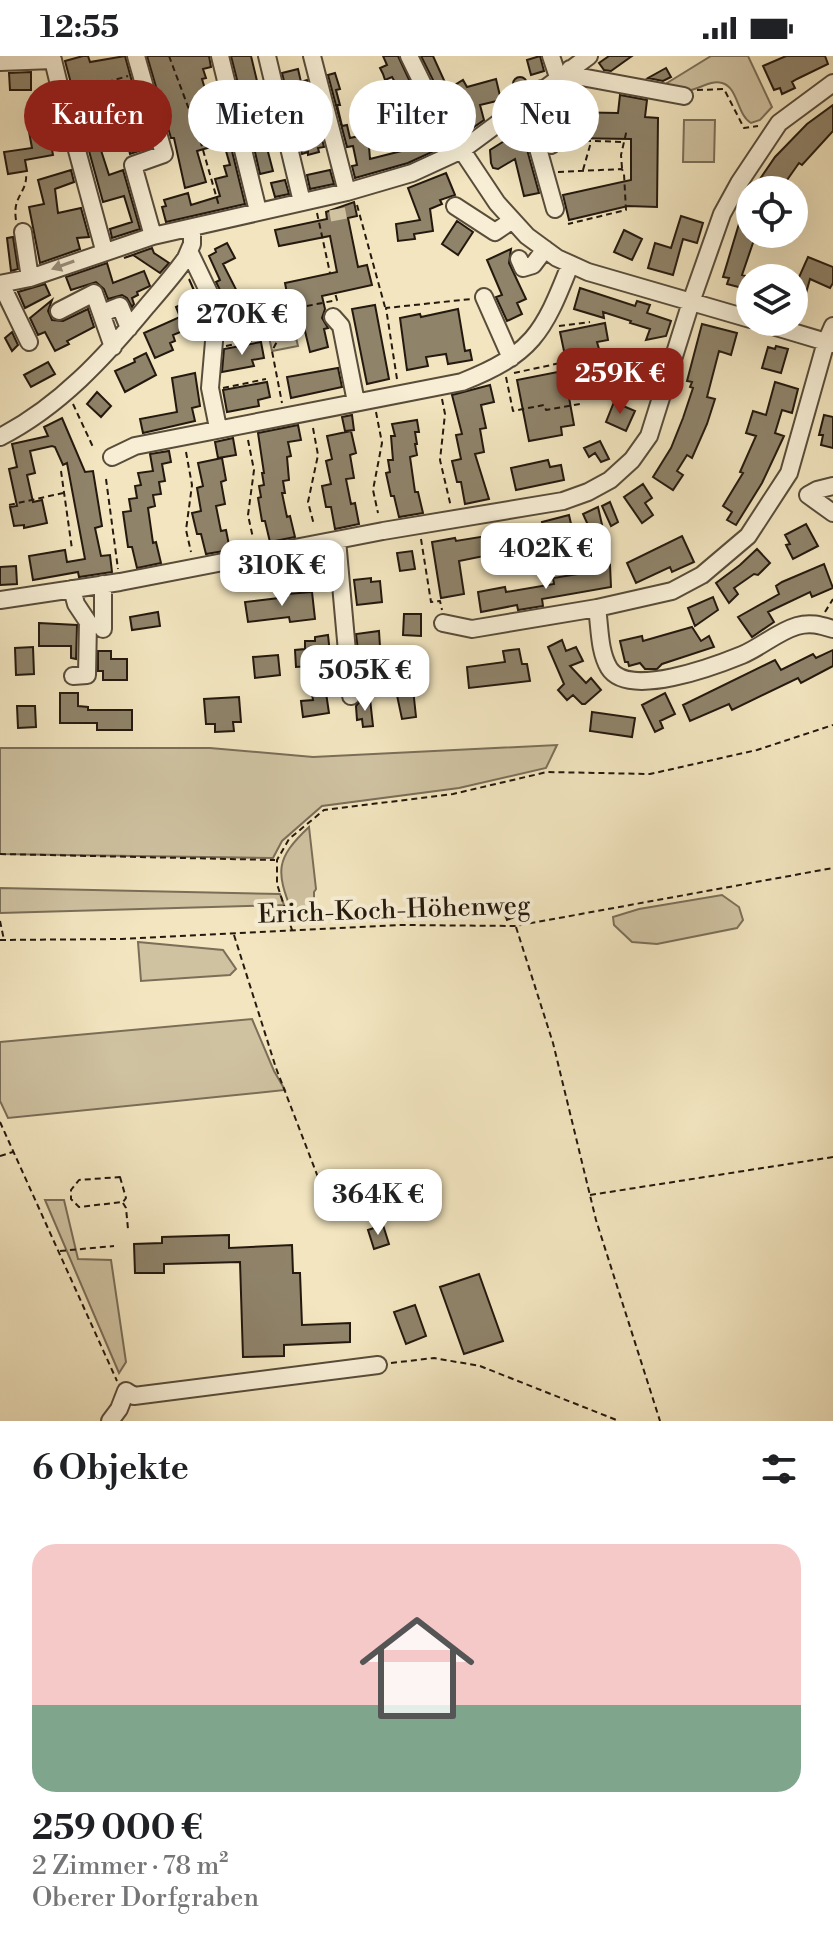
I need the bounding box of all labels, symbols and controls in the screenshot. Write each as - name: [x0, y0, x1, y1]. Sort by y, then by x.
- text: 12:55: [40, 9, 119, 47]
- chip: Kaufen: [24, 80, 172, 152]
- chip: Mieten: [188, 80, 333, 152]
- chip: Filter: [349, 80, 476, 152]
- chip: Neu: [492, 80, 599, 152]
- map controls: [736, 176, 808, 336]
- button: locate: [736, 176, 808, 248]
- one-way arrow: [51, 260, 75, 272]
- button: layers: [736, 264, 808, 336]
- pin: 270K €: [177, 289, 307, 357]
- text: 270K €: [196, 299, 288, 331]
- pin: 259K €: [555, 348, 685, 416]
- text: 259K €: [575, 358, 665, 390]
- pin: 402K €: [481, 523, 611, 591]
- text: 402K €: [499, 533, 593, 565]
- pin: 310K €: [217, 540, 347, 608]
- text: 310K €: [238, 550, 326, 582]
- pin: 505K €: [300, 645, 430, 713]
- text: 505K €: [318, 655, 412, 687]
- street label: Erich-Koch-Höhenweg: [257, 889, 531, 931]
- pin: 364K €: [313, 1169, 443, 1237]
- text: 364K €: [332, 1179, 424, 1211]
- icon: filters: [757, 1447, 801, 1491]
- text: 6 Objekte: [32, 1448, 189, 1490]
- icon: home: [345, 1596, 489, 1740]
- text: 259 000 €: [32, 1808, 203, 1850]
- text: 2 Zimmer · 78 m²: [32, 1850, 228, 1882]
- text: Oberer Dorfgraben: [32, 1882, 259, 1914]

